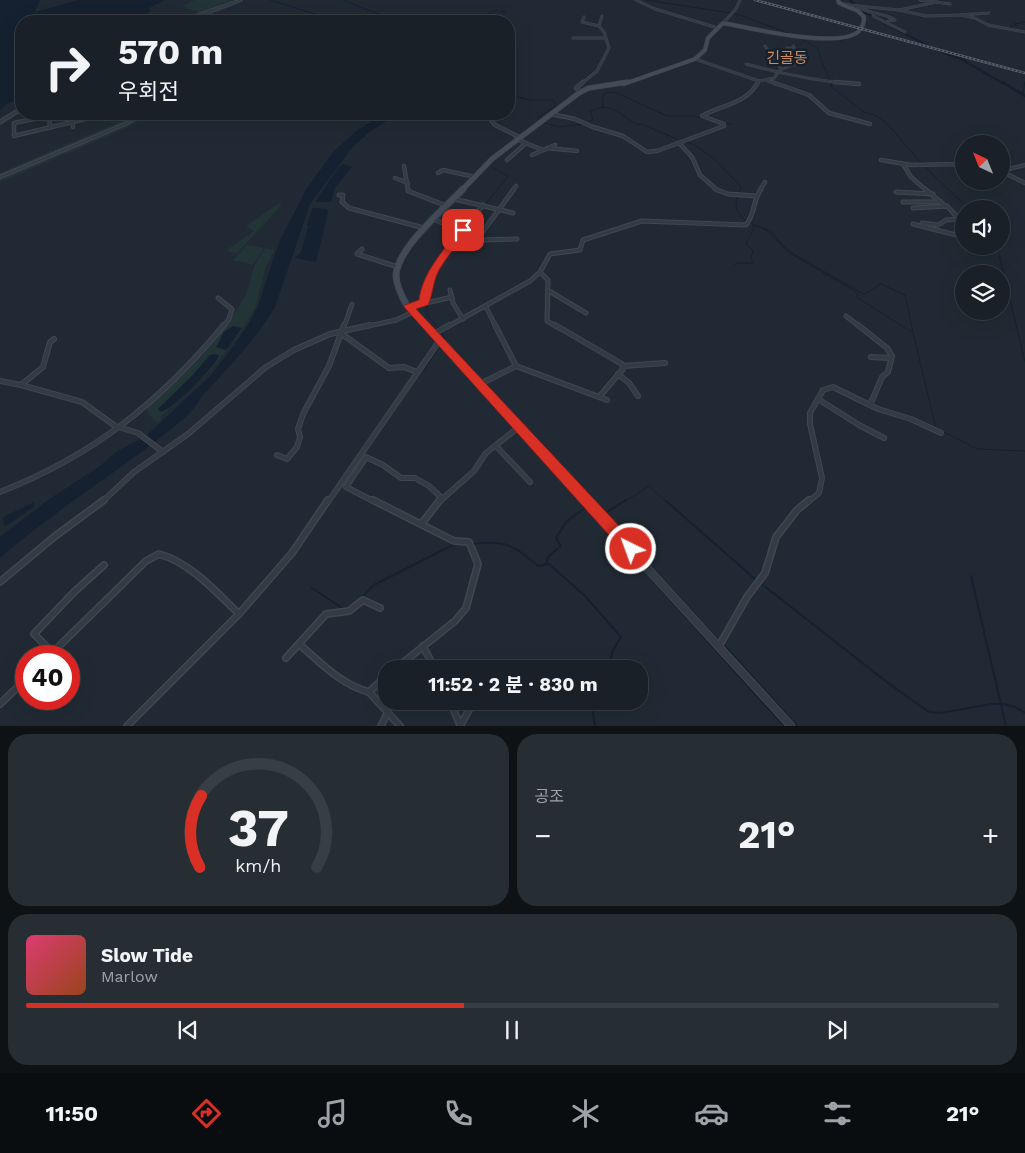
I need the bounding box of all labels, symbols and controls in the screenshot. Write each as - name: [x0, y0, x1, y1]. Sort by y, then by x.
- text: 570 m: [118, 31, 223, 73]
- icon: right: [35, 35, 100, 100]
- district label: 긴골동: [766, 49, 808, 67]
- text: 우회전: [118, 79, 179, 104]
- north arrow: [955, 135, 1010, 190]
- map controls: [955, 135, 1010, 320]
- button: sound: [955, 200, 1010, 255]
- pin: [442, 209, 484, 251]
- icon: arrive: [449, 216, 477, 244]
- button: layers: [955, 265, 1010, 320]
- position arrow: [604, 522, 656, 574]
- speed limit sign: 40: [15, 645, 80, 710]
- text: 11:52 · 2 분 · 830 m: [428, 673, 598, 696]
- text: 공조: [535, 787, 564, 806]
- text: 37: [228, 798, 289, 859]
- text: 21°: [738, 813, 796, 857]
- text: −: [535, 819, 551, 852]
- text: +: [982, 819, 999, 852]
- text: km/h: [235, 855, 281, 876]
- text: Slow Tide: [101, 944, 193, 967]
- text: Marlow: [101, 967, 158, 986]
- icon: previous: [174, 1016, 202, 1044]
- icon: pause: [498, 1016, 526, 1044]
- icon: next: [823, 1016, 851, 1044]
- icon: directions: [189, 1096, 224, 1131]
- icon: music: [315, 1096, 350, 1131]
- icon: phone: [441, 1096, 476, 1131]
- icon: climate: [568, 1096, 603, 1131]
- icon: car: [694, 1096, 729, 1131]
- icon: filters: [820, 1096, 855, 1131]
- text: 11:50: [46, 1101, 98, 1126]
- text: 21°: [946, 1101, 979, 1126]

